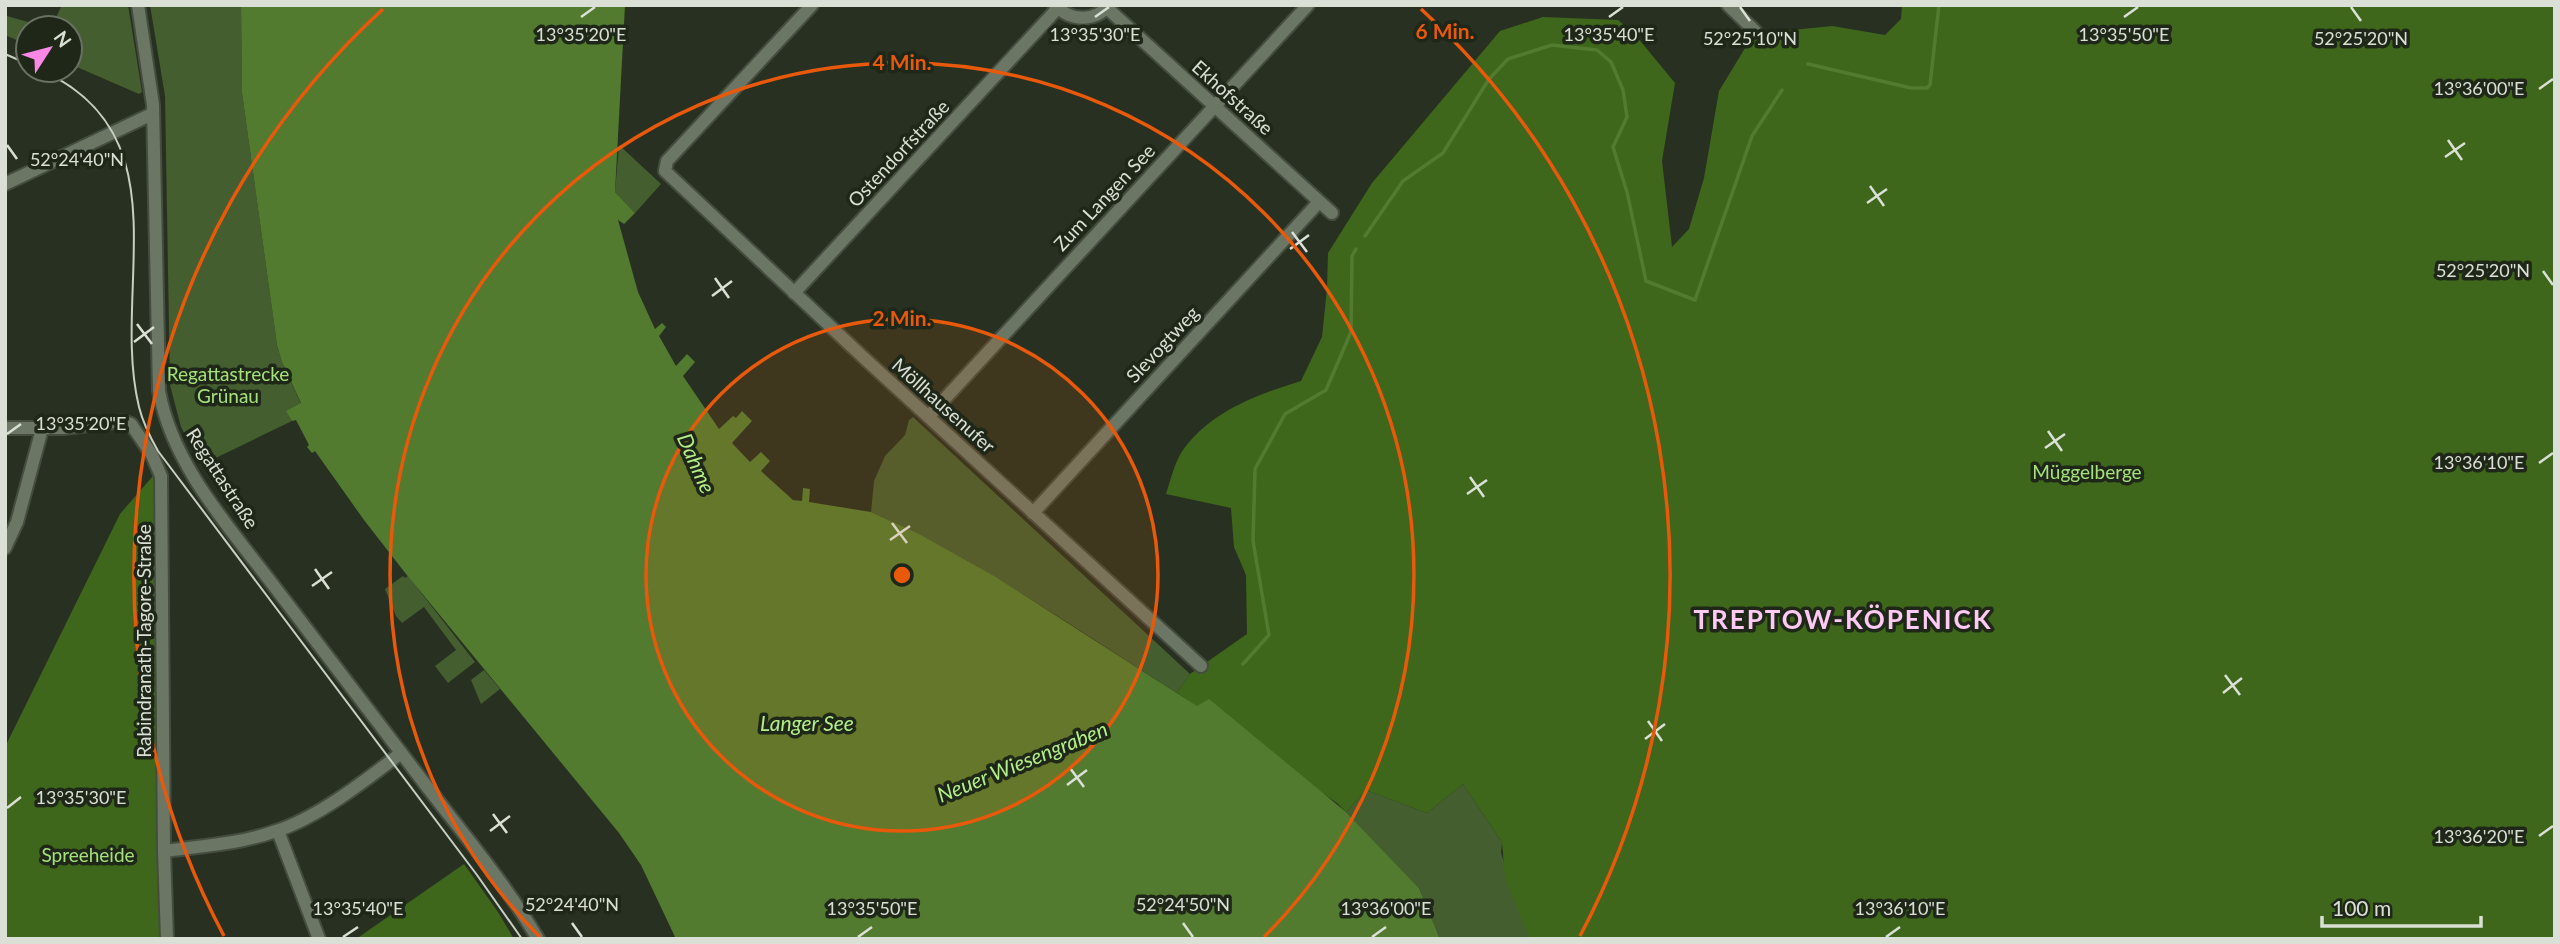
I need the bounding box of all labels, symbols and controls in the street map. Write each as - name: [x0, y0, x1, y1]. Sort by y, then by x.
- north arrow: [14, 14, 84, 84]
- text: 6 Min.: [1415, 18, 1475, 43]
- text: 13°35'20"E: [536, 23, 626, 45]
- text: 13°35'30"E: [1050, 23, 1140, 45]
- text: 13°35'40"E: [1564, 23, 1654, 45]
- text: 13°35'50"E: [2079, 23, 2169, 45]
- text: N: [50, 26, 77, 51]
- text: 52°25'10"N: [1703, 27, 1797, 49]
- text: 52°25'20"N: [2314, 27, 2408, 49]
- text: 4 Min.: [872, 49, 932, 74]
- street label: Ekhofstraße: [1188, 55, 1278, 139]
- text: 13°36'00"E: [2434, 77, 2524, 99]
- street label: Ostendorfstraße: [843, 95, 953, 211]
- street label: Zum Langen See: [1049, 139, 1159, 255]
- text: 52°24'40"N: [30, 148, 124, 170]
- text: 52°25'20"N: [2436, 259, 2530, 281]
- street label: Slevogtweg: [1121, 301, 1203, 387]
- text: 2 Min.: [872, 305, 932, 330]
- street label: Möllhausenufer: [888, 353, 1000, 457]
- park label: Regattastrecke Grünau: [167, 362, 289, 407]
- text: 13°35'20"E: [36, 412, 126, 434]
- street label: Regattastraße: [182, 423, 264, 533]
- water label: Dahme: [673, 429, 721, 497]
- text: 13°36'10"E: [2434, 451, 2524, 473]
- park label: Müggelberge: [2032, 460, 2142, 483]
- street label: Rabindranath-Tagore-Straße: [132, 524, 155, 758]
- centre of rings: [890, 563, 914, 587]
- district label: TREPTOW-KÖPENICK: [1693, 603, 1993, 635]
- water label: Langer See: [760, 710, 854, 735]
- water label: Neuer Wiesengraben: [933, 715, 1111, 807]
- text: 13°35'30"E: [36, 786, 126, 808]
- text: 13°36'20"E: [2434, 825, 2524, 847]
- park label: Spreeheide: [41, 843, 135, 866]
- scale bar: [2322, 884, 2481, 928]
- text: 52°24'40"N: [525, 893, 619, 915]
- text: 52°24'50"N: [1136, 893, 1230, 915]
- text: 100 m: [2332, 895, 2391, 920]
- text: 13°35'40"E: [313, 897, 403, 919]
- text: 13°35'50"E: [827, 897, 917, 919]
- text: 13°36'00"E: [1341, 897, 1431, 919]
- text: 13°36'10"E: [1855, 897, 1945, 919]

